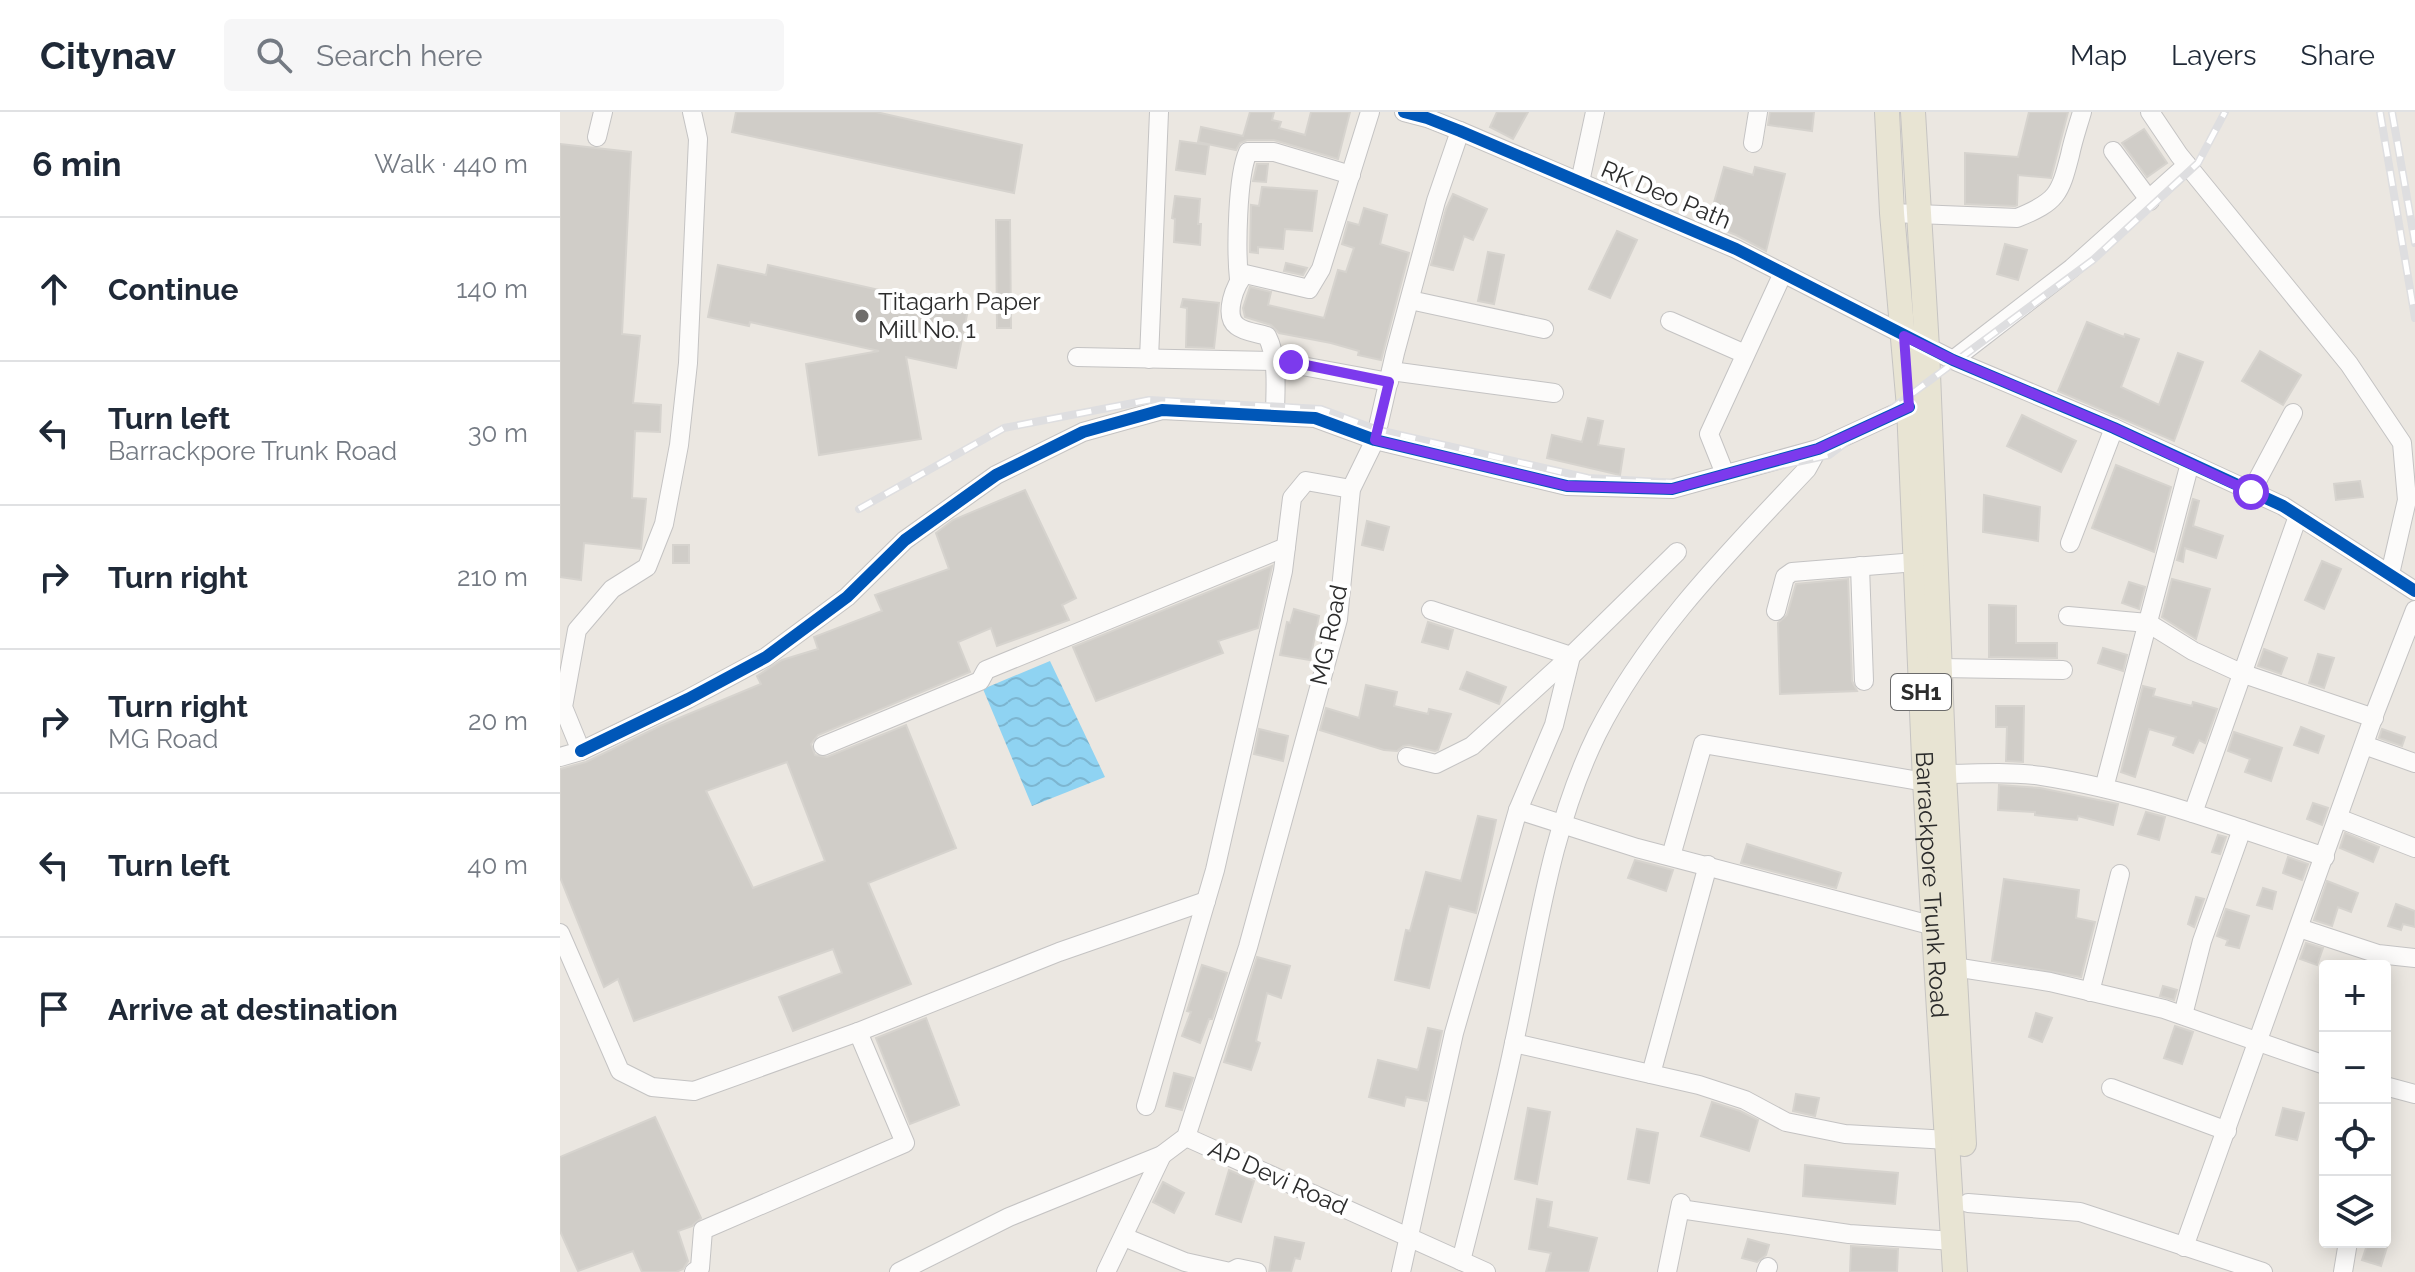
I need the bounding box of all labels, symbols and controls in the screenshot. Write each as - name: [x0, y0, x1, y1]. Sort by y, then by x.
- search box: [224, 19, 784, 91]
- text: Citynav: [40, 33, 176, 78]
- icon: search: [252, 33, 296, 77]
- text: Search here: [316, 38, 483, 73]
- text: Map: [2070, 39, 2127, 72]
- text: Layers: [2171, 39, 2257, 72]
- text: Share: [2301, 39, 2375, 72]
- text: 6 min: [32, 144, 122, 184]
- text: Walk · 440 m: [374, 149, 528, 179]
- street label: RK Deo Path: [1597, 154, 1736, 235]
- icon: ahead: [32, 267, 76, 311]
- text: Continue: [108, 272, 239, 307]
- text: 140 m: [456, 274, 528, 304]
- place label: Titagarh Paper Mill No. 1: [878, 287, 1041, 344]
- marker: Titagarh Paper Mill No. 1: [853, 307, 871, 325]
- route end: [1273, 344, 1309, 380]
- text: Turn left: [108, 401, 230, 436]
- icon: left: [32, 411, 76, 455]
- text: 30 m: [468, 418, 528, 448]
- text: Barrackpore Trunk Road: [108, 436, 397, 466]
- route start: [2233, 474, 2269, 510]
- icon: right: [32, 555, 76, 599]
- text: Turn right: [108, 560, 248, 595]
- text: 210 m: [457, 562, 528, 592]
- street label: MG Road: [1304, 582, 1353, 688]
- road number: SH1: [1891, 674, 1951, 710]
- text: Turn right: [108, 689, 248, 724]
- icon: right: [32, 699, 76, 743]
- text: 20 m: [468, 706, 528, 736]
- text: MG Road: [108, 724, 218, 754]
- street label: Barrackpore Trunk Road: [1910, 751, 1954, 1019]
- icon: left: [32, 843, 76, 887]
- text: Turn left: [108, 848, 230, 883]
- text: 40 m: [467, 850, 528, 880]
- map controls: [2319, 960, 2391, 1248]
- button: +: [2319, 960, 2391, 1032]
- icon: arrive: [32, 987, 76, 1031]
- text: Arrive at destination: [108, 992, 398, 1027]
- button: −: [2319, 1032, 2391, 1104]
- button: locate: [2319, 1104, 2391, 1176]
- street label: AP Devi Road: [1204, 1134, 1352, 1221]
- button: layers: [2319, 1176, 2391, 1248]

